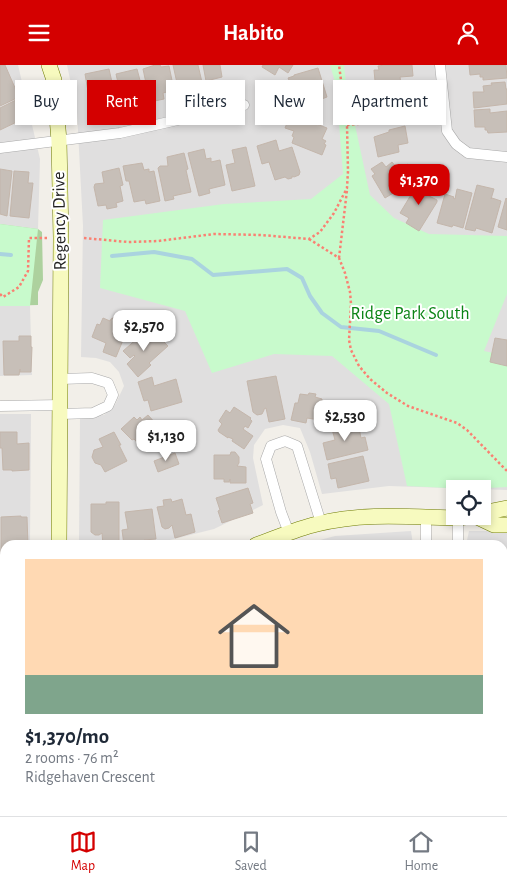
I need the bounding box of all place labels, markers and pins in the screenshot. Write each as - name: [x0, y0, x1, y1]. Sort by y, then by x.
- pin: $1,370: [378, 163, 460, 206]
- pin: $2,570: [103, 309, 185, 352]
- pin: $2,530: [304, 399, 386, 442]
- pin: $1,130: [125, 419, 207, 462]

